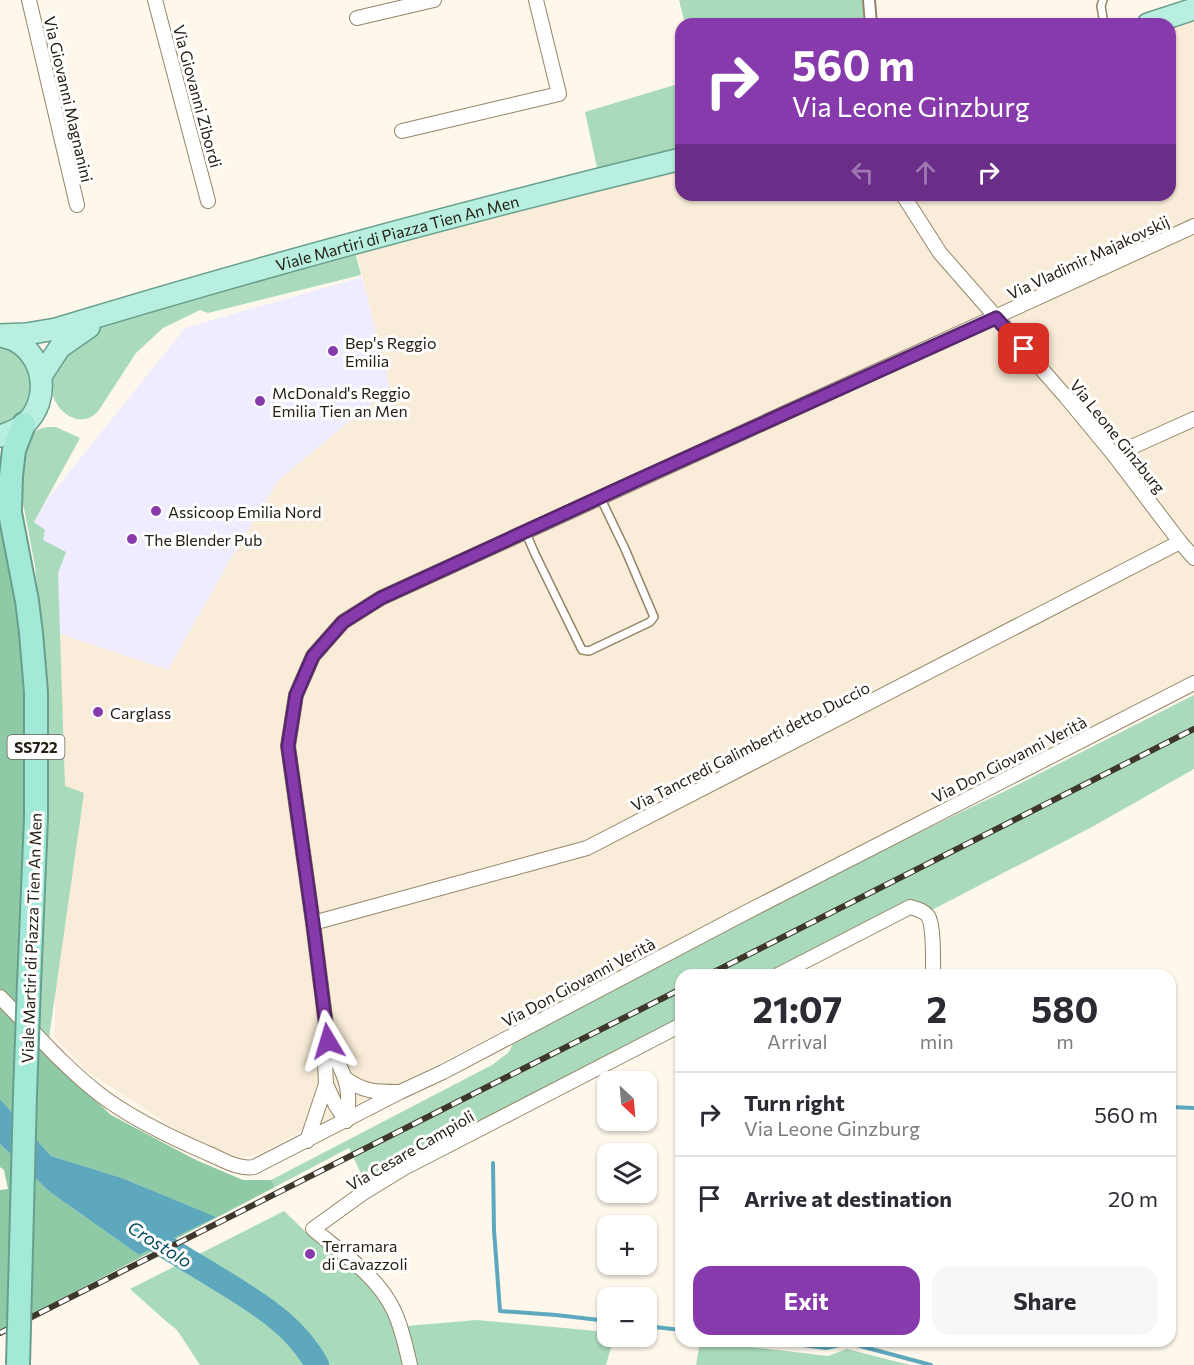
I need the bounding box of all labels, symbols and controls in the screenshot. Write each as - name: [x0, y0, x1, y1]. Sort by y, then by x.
- street label: Via Giovanni Magnanini: [41, 14, 97, 184]
- street label: Via Giovanni Zibordi: [170, 23, 226, 169]
- text: 560 m: [792, 38, 915, 90]
- icon: right: [693, 42, 771, 120]
- text: Via Leone Ginzburg: [792, 90, 1030, 123]
- icon: left: [846, 156, 879, 189]
- icon: ahead: [909, 156, 942, 189]
- icon: right: [972, 156, 1005, 189]
- street label: Viale Martiri di Piazza Tien An Men: [273, 190, 521, 274]
- street label: Via Vladimir Majakovskij: [1004, 211, 1172, 303]
- pin: [998, 323, 1049, 374]
- icon: arrive: [1007, 332, 1040, 365]
- place label: Bep's Reggio Emilia: [345, 333, 436, 370]
- marker: Bep's Reggio Emilia: [326, 344, 340, 358]
- street label: Via Leone Ginzburg: [1066, 375, 1170, 497]
- place label: McDonald's Reggio Emilia Tien an Men: [272, 383, 411, 420]
- marker: McDonald's Reggio Emilia Tien an Men: [253, 394, 267, 408]
- place label: Assicoop Emilia Nord: [168, 502, 321, 521]
- marker: Assicoop Emilia Nord: [149, 504, 163, 518]
- place label: The Blender Pub: [144, 530, 263, 549]
- marker: The Blender Pub: [125, 532, 139, 546]
- street label: Via Tancredi Galimberti detto Duccio: [627, 677, 873, 815]
- place label: Carglass: [110, 703, 171, 722]
- marker: Carglass: [91, 705, 105, 719]
- street label: Via Don Giovanni Verità: [929, 712, 1089, 806]
- road number: SS722: [8, 735, 64, 759]
- street label: Viale Martiri di Piazza Tien An Men: [17, 812, 45, 1064]
- street label: Via Don Giovanni Verità: [498, 934, 658, 1030]
- text: 21:07: [753, 986, 842, 1030]
- text: 2: [926, 986, 947, 1030]
- text: 580: [1031, 986, 1098, 1030]
- position arrow: [296, 1009, 360, 1073]
- text: Arrival: [767, 1029, 828, 1053]
- text: min: [920, 1029, 954, 1053]
- text: m: [1056, 1029, 1074, 1053]
- north arrow: [597, 1071, 657, 1131]
- map controls: [597, 1071, 657, 1347]
- text: Turn right: [744, 1089, 845, 1116]
- icon: right: [693, 1098, 726, 1131]
- text: 560 m: [1094, 1101, 1158, 1128]
- street label: Via Cesare Campioli: [343, 1106, 477, 1194]
- text: Via Leone Ginzburg: [744, 1116, 920, 1140]
- button: layers: [597, 1143, 657, 1203]
- icon: arrive: [693, 1182, 726, 1215]
- text: Arrive at destination: [744, 1185, 952, 1212]
- text: 20 m: [1108, 1185, 1158, 1212]
- button: +: [597, 1215, 657, 1275]
- water label: Crostolo: [124, 1216, 196, 1272]
- place label: Terramara di Cavazzoli: [322, 1236, 408, 1273]
- marker: Terramara di Cavazzoli: [303, 1247, 317, 1261]
- button: Exit: [693, 1266, 920, 1335]
- button: Share: [932, 1266, 1158, 1335]
- button: −: [597, 1287, 657, 1347]

